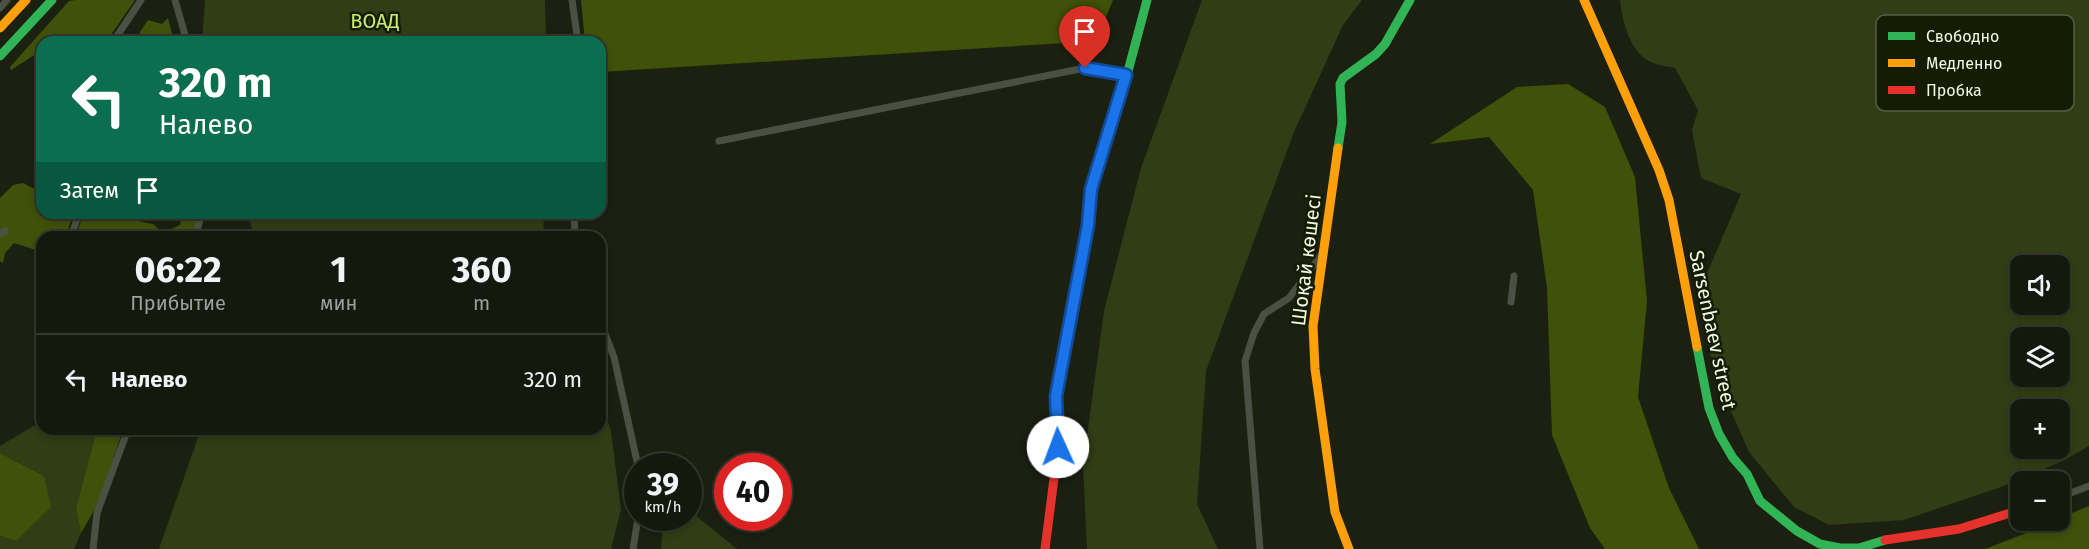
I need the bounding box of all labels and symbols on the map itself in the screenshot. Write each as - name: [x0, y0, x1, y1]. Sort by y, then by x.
- pin: [1059, 6, 1110, 68]
- park label: ВОАД: [350, 9, 400, 33]
- legend: [1876, 15, 2074, 111]
- text: Свободно: [1926, 27, 1999, 46]
- text: Медленно: [1926, 54, 2002, 73]
- text: Пробка: [1926, 81, 1982, 100]
- street label: Шоқай көшесі: [1286, 193, 1326, 327]
- street label: Sarsenbaev street: [1684, 248, 1742, 413]
- position arrow: [1026, 415, 1090, 479]
- speed limit sign: 40: [714, 453, 792, 531]

